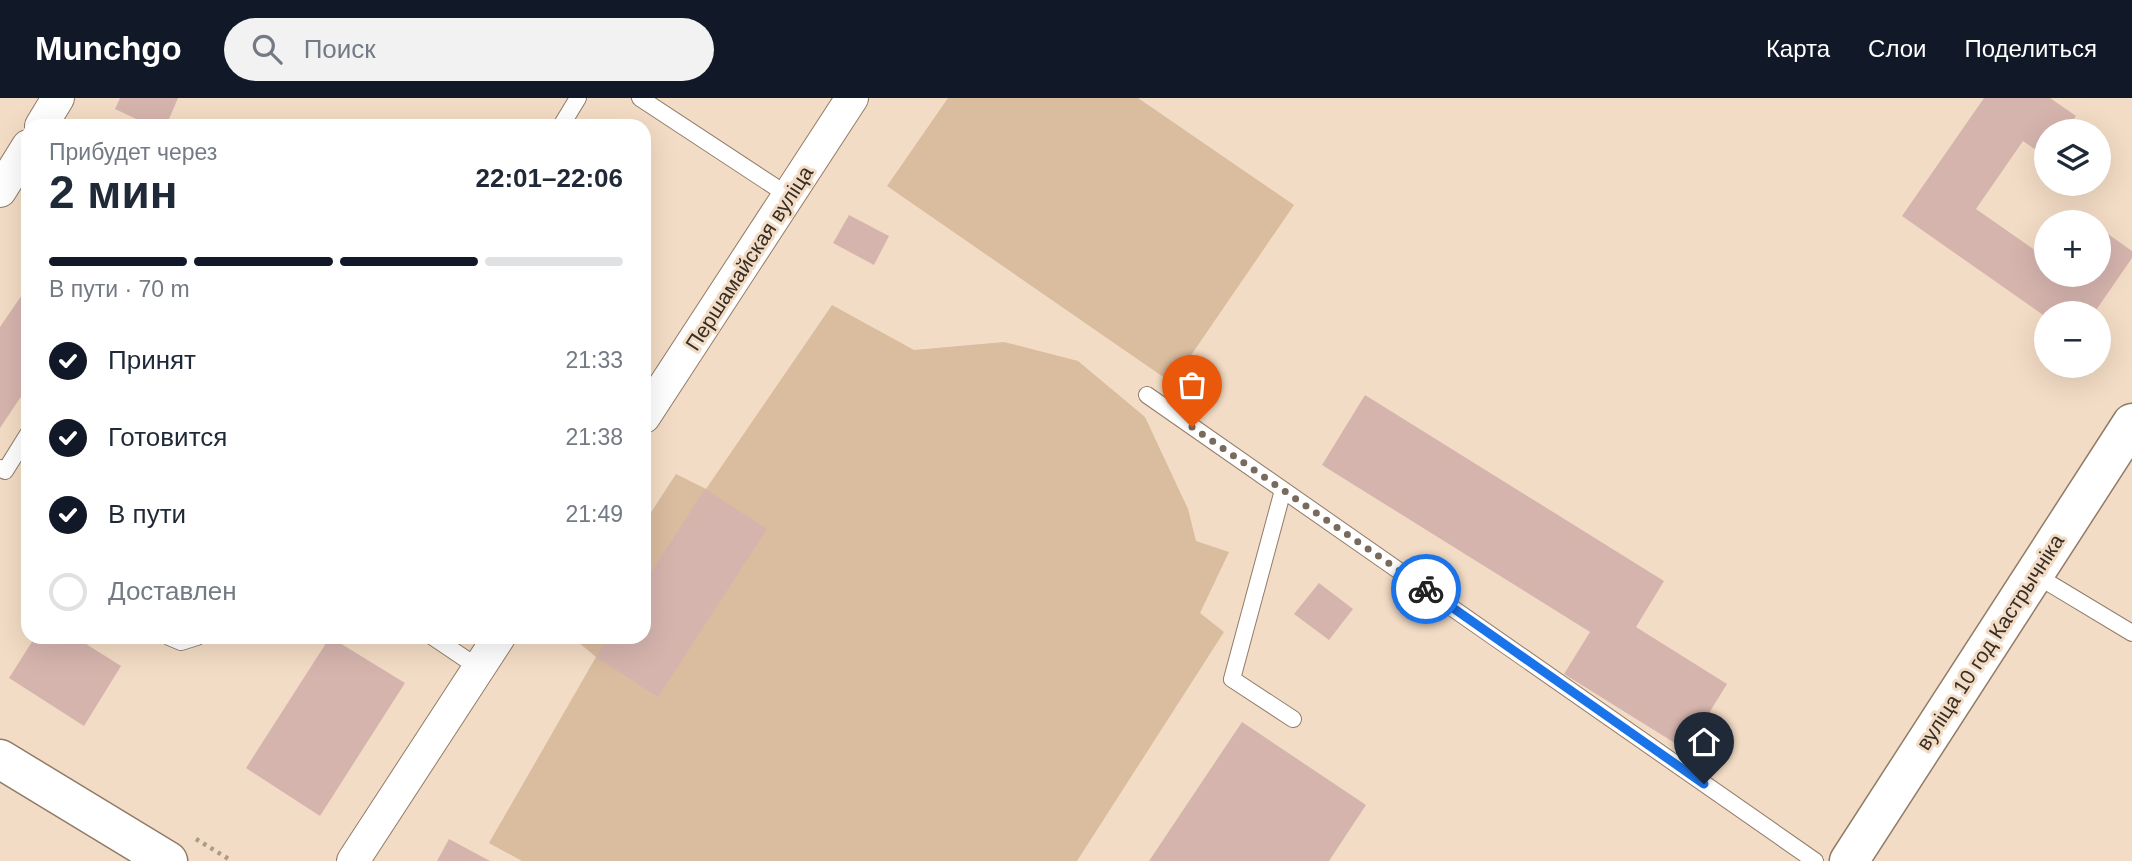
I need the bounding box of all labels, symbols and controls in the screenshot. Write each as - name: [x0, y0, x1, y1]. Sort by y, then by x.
- search box: [224, 18, 714, 81]
- text: Munchgo: [35, 30, 182, 67]
- icon: search: [248, 30, 286, 68]
- text: Поиск: [304, 34, 376, 64]
- text: Карта: [1766, 35, 1830, 62]
- text: Слои: [1868, 35, 1926, 62]
- text: Поделиться: [1964, 35, 2097, 62]
- map controls: [2034, 119, 2111, 378]
- button: layers: [2034, 119, 2111, 196]
- text: Прибудет через: [49, 139, 217, 165]
- street label: Першамайская вуліца: [681, 161, 817, 355]
- text: 22:01–22:06: [476, 163, 623, 193]
- text: 2 мин: [49, 166, 177, 218]
- button: +: [2034, 210, 2111, 287]
- text: В пути · 70 m: [49, 276, 190, 302]
- button: −: [2034, 301, 2111, 378]
- icon: check: [49, 342, 87, 380]
- text: Принят: [108, 345, 196, 375]
- text: 21:33: [565, 347, 623, 373]
- pin: [1162, 355, 1222, 427]
- icon: bag: [1173, 366, 1211, 404]
- icon: check: [49, 419, 87, 457]
- text: Готовится: [108, 422, 227, 452]
- text: 21:38: [565, 424, 623, 450]
- icon: check: [49, 496, 87, 534]
- text: В пути: [108, 499, 186, 529]
- text: 21:49: [565, 501, 623, 527]
- street label: вуліца 10 год Кастрычніка: [1912, 530, 2069, 754]
- courier: [1391, 554, 1461, 624]
- icon: bike: [1407, 570, 1445, 608]
- text: Доставлен: [108, 576, 237, 606]
- pin: [1674, 712, 1734, 784]
- icon: home: [1685, 723, 1723, 761]

